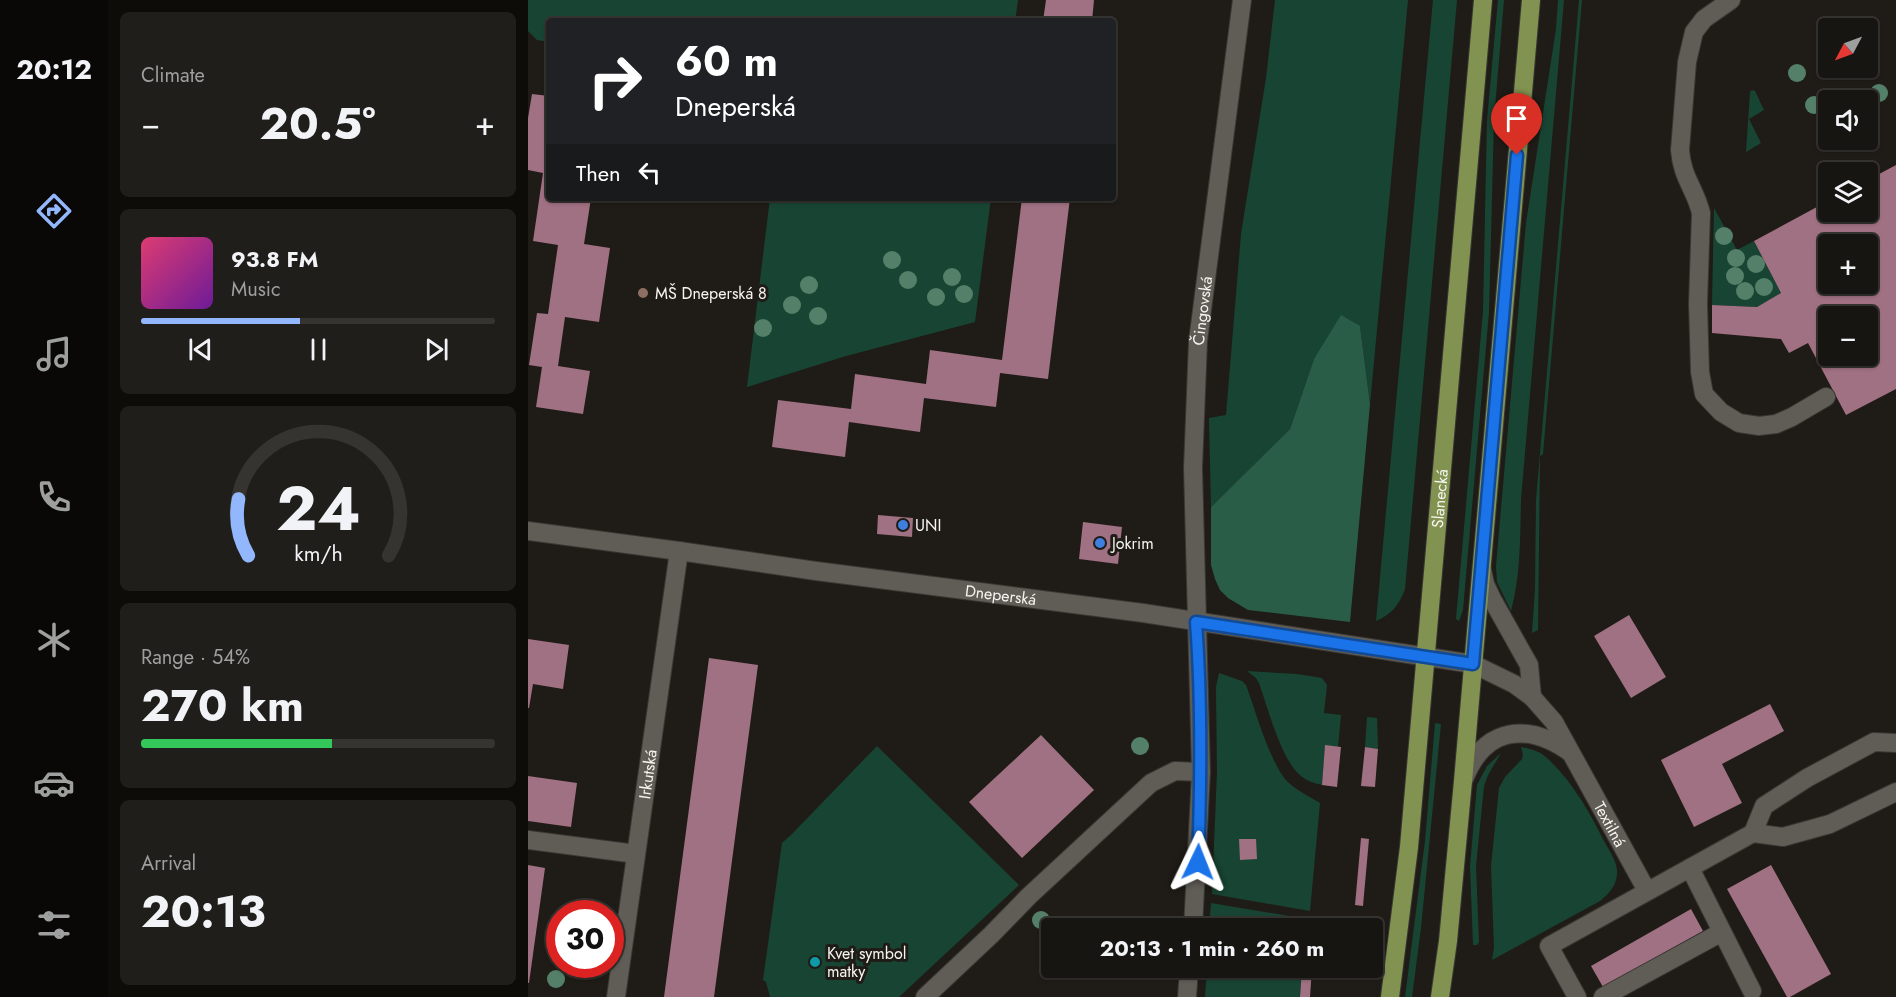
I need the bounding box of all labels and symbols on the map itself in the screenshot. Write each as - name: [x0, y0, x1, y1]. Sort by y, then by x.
- north arrow: [1818, 18, 1878, 78]
- pin: [1491, 93, 1542, 155]
- street label: Čingovská: [1186, 275, 1218, 347]
- place label: MŠ Dneperská 8: [655, 282, 767, 305]
- marker: MŠ Dneperská 8: [636, 286, 650, 300]
- street label: Slanecká: [1425, 468, 1453, 529]
- place label: UNI: [915, 514, 941, 537]
- marker: UNI: [896, 518, 910, 532]
- place label: Jokrim: [1110, 532, 1154, 555]
- marker: Jokrim: [1093, 536, 1107, 550]
- street label: Dneperská: [964, 579, 1038, 611]
- street label: Irkutská: [633, 748, 662, 800]
- street label: Textilná: [1588, 797, 1632, 851]
- position arrow: [1166, 830, 1230, 894]
- speed limit sign: 30: [546, 900, 624, 978]
- place label: Kvet symbol matky: [827, 942, 906, 983]
- marker: Kvet symbol matky: [808, 955, 822, 969]

